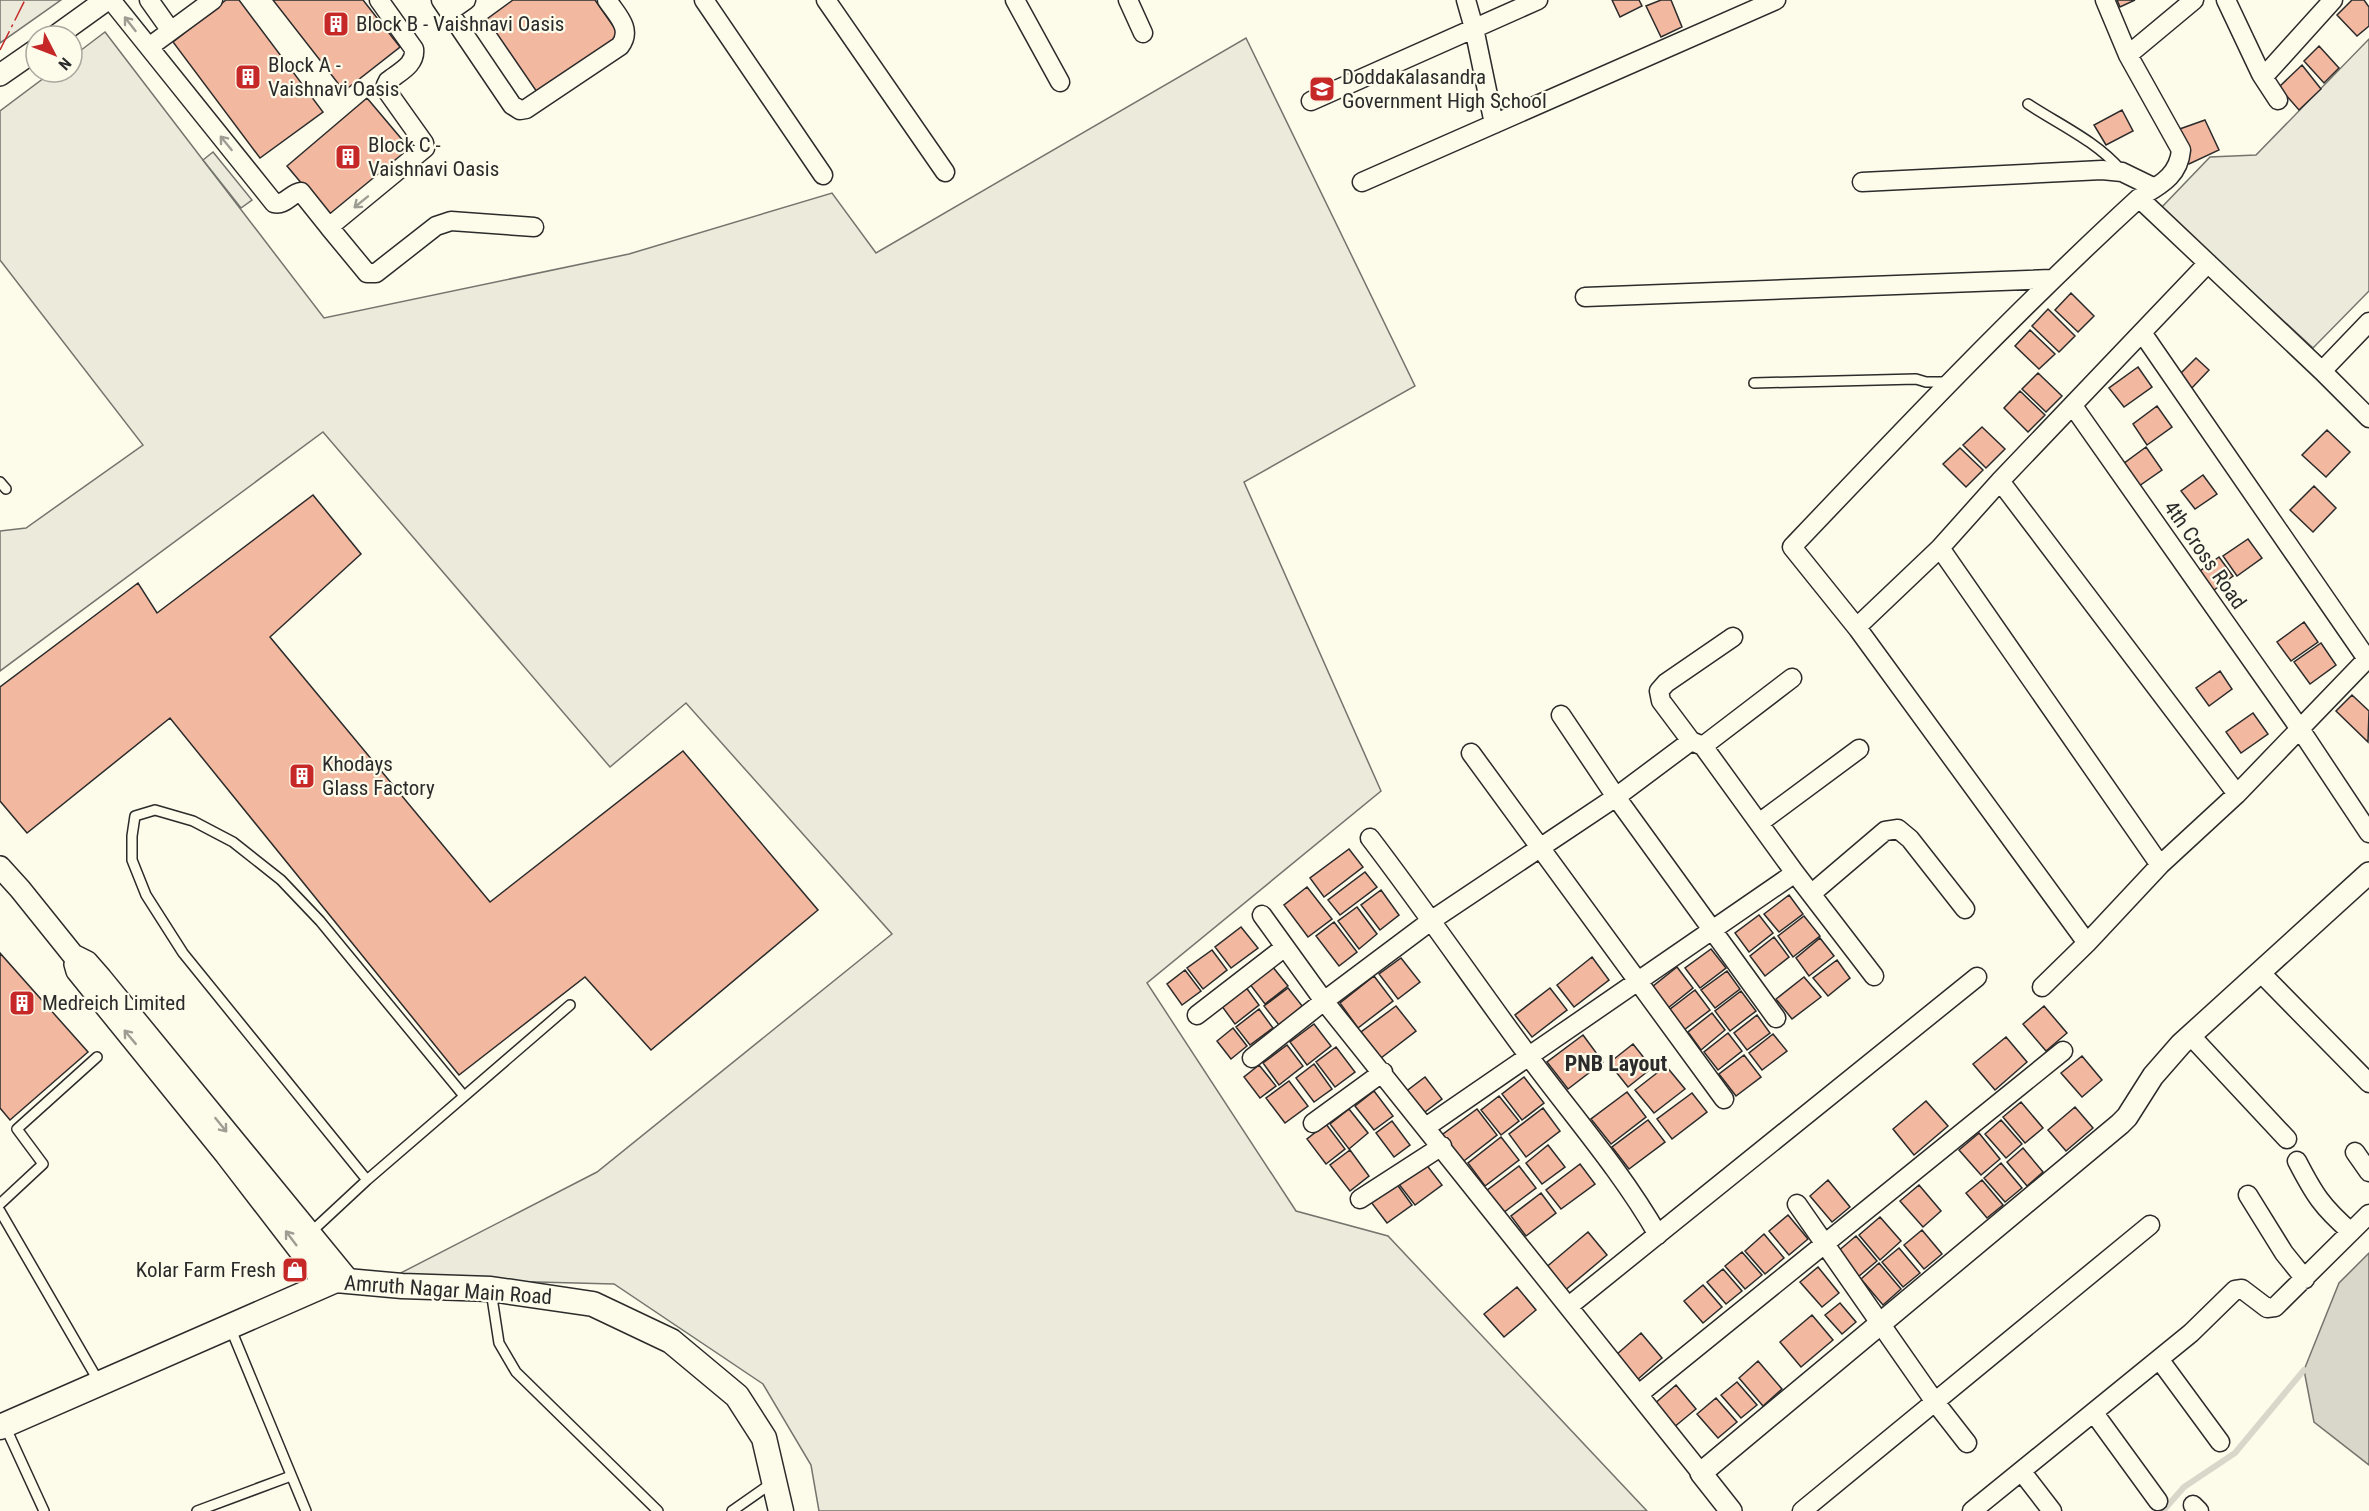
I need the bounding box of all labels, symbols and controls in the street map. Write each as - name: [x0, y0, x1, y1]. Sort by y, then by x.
- building icon: Block B - Vaishnavi Oasis: [321, 9, 351, 39]
- place label: Block B - Vaishnavi Oasis: [356, 12, 564, 36]
- one-way arrow: [123, 16, 136, 32]
- north arrow: [24, 24, 84, 84]
- place label: Block A - Vaishnavi Oasis: [268, 53, 399, 101]
- text: N: [54, 54, 75, 74]
- building icon: Block A - Vaishnavi Oasis: [233, 62, 263, 92]
- place label: Doddakalasandra Government High School: [1342, 65, 1547, 113]
- school or university icon: Doddakalasandra Government High School: [1307, 74, 1337, 104]
- place label: Block C - Vaishnavi Oasis: [368, 133, 499, 181]
- one-way arrow: [219, 135, 232, 151]
- building icon: Block C - Vaishnavi Oasis: [333, 142, 363, 172]
- one-way arrow: [353, 195, 369, 208]
- street label: 4th Cross Road: [2159, 496, 2251, 614]
- place label: Khodays Glass Factory: [322, 752, 435, 800]
- building icon: Khodays Glass Factory: [287, 761, 317, 791]
- building icon: Medreich Limited: [7, 988, 37, 1018]
- place label: Medreich Limited: [42, 991, 186, 1015]
- one-way arrow: [123, 1029, 136, 1045]
- district label: PNB Layout: [1565, 1051, 1667, 1076]
- one-way arrow: [215, 1116, 228, 1132]
- one-way arrow: [285, 1230, 298, 1246]
- shop icon: Kolar Farm Fresh: [280, 1255, 310, 1285]
- place label: Kolar Farm Fresh: [136, 1258, 276, 1282]
- street label: Amruth Nagar Main Road: [343, 1271, 553, 1309]

